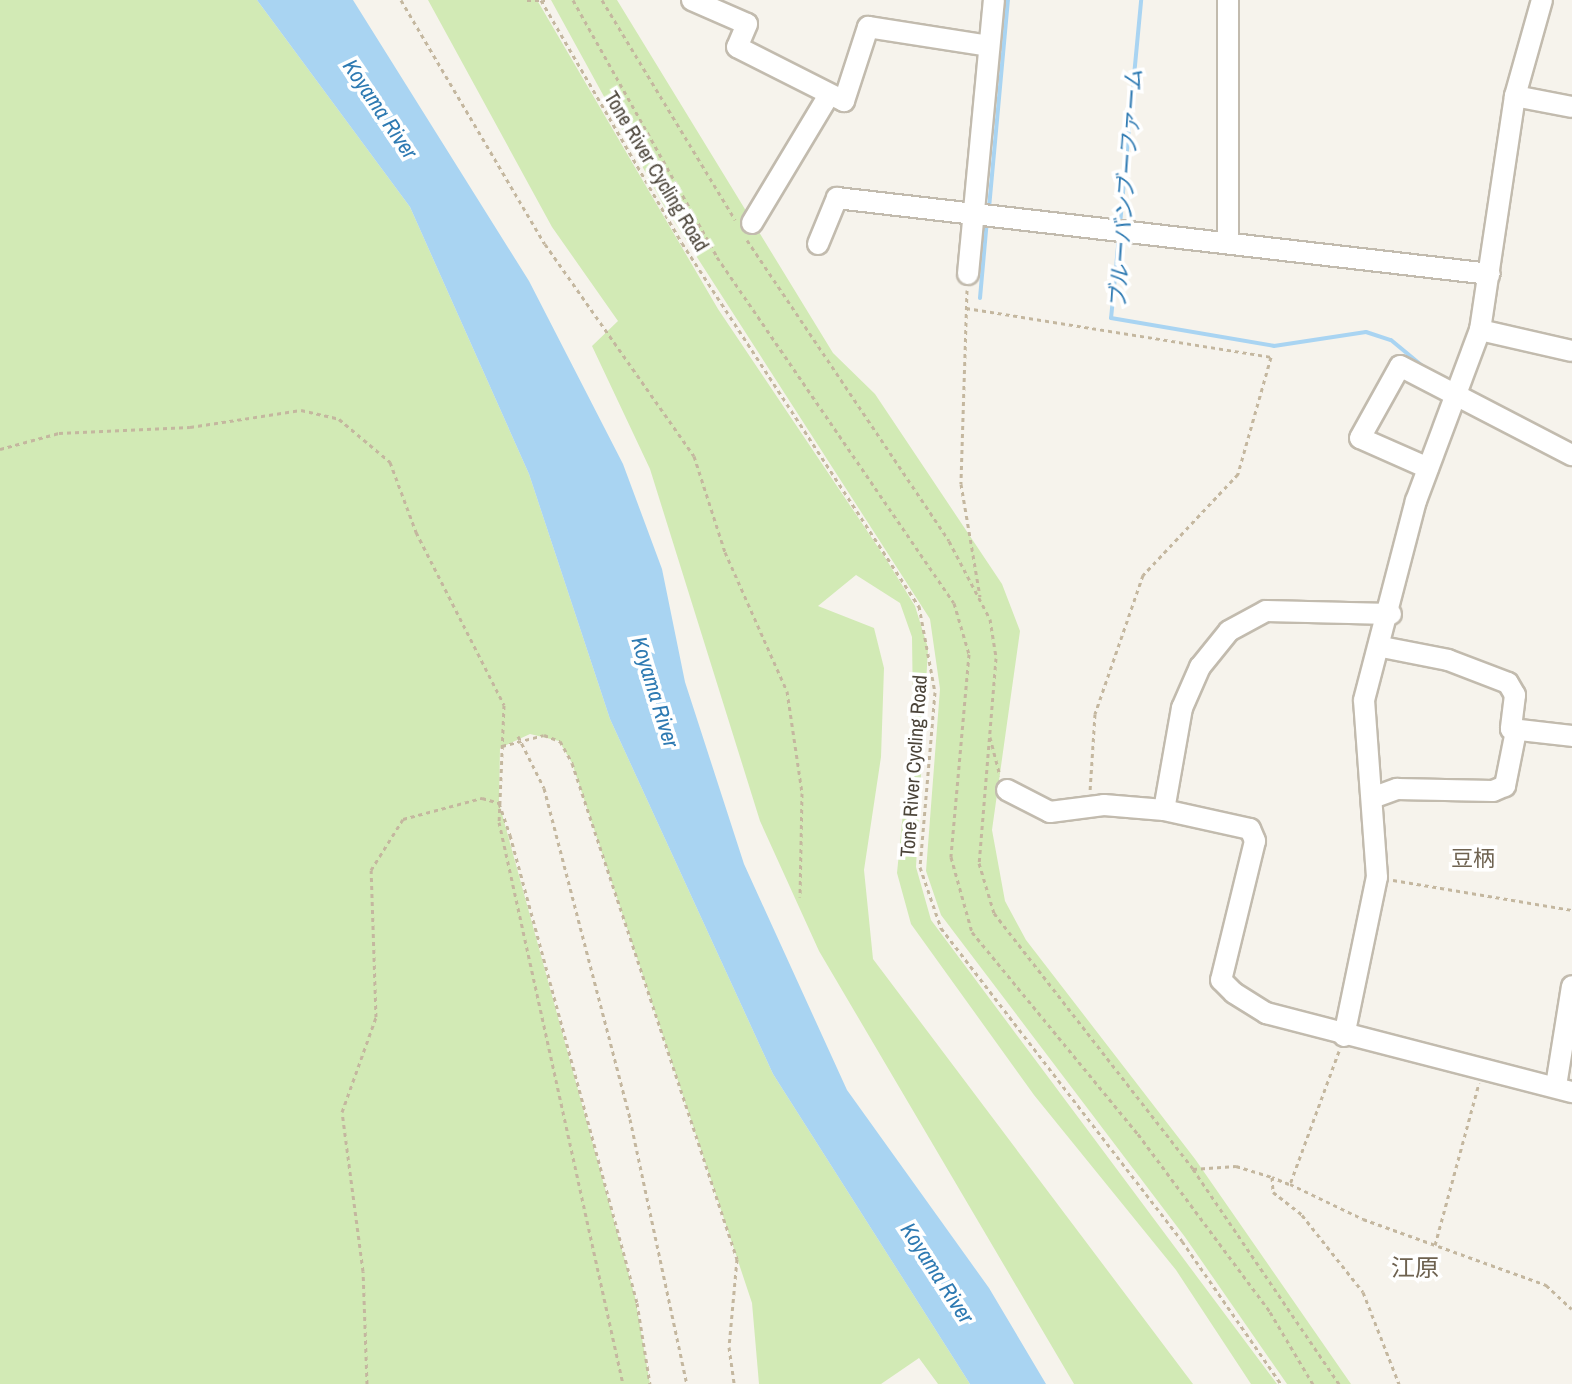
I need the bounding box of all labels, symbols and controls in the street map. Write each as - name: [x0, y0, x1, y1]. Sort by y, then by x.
- water label: Koyama River: [337, 54, 423, 164]
- water label: ブルーバンブーファーム: [1104, 67, 1148, 311]
- street label: Tone River Cycling Road: [600, 87, 714, 255]
- water label: Koyama River: [626, 633, 684, 751]
- street label: Tone River Cycling Road: [895, 674, 931, 858]
- district label: 豆柄: [1451, 846, 1495, 872]
- water label: Koyama River: [895, 1218, 979, 1328]
- district label: 江原: [1391, 1254, 1439, 1282]

